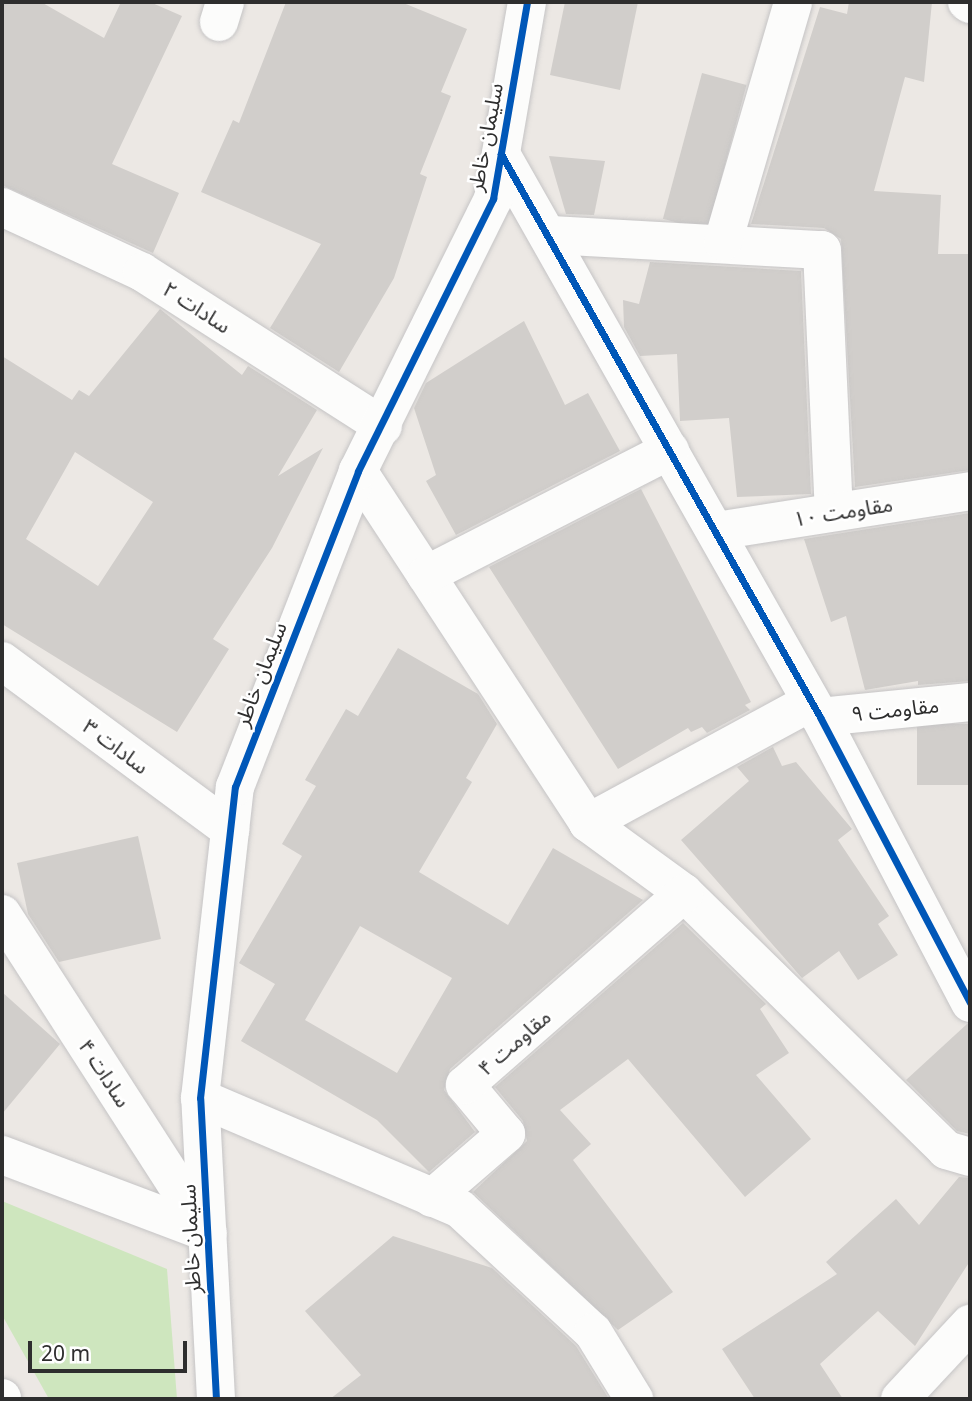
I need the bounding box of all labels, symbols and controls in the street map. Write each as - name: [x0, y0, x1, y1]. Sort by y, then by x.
- street label: سلیمان خاطر: [462, 81, 508, 193]
- street label: سادات ۲: [158, 276, 236, 338]
- street label: مقاومت ۱۰: [791, 491, 895, 531]
- street label: سلیمان خاطر: [229, 618, 291, 730]
- street label: مقاومت ۹: [850, 692, 940, 726]
- street label: سادات ۳: [78, 713, 154, 779]
- street label: مقاومت ۴: [472, 1004, 556, 1080]
- street label: سادات ۴: [74, 1034, 136, 1112]
- street label: سلیمان خاطر: [175, 1184, 205, 1294]
- scale bar: [32, 1328, 191, 1372]
- text: 20 m: [41, 1339, 90, 1367]

